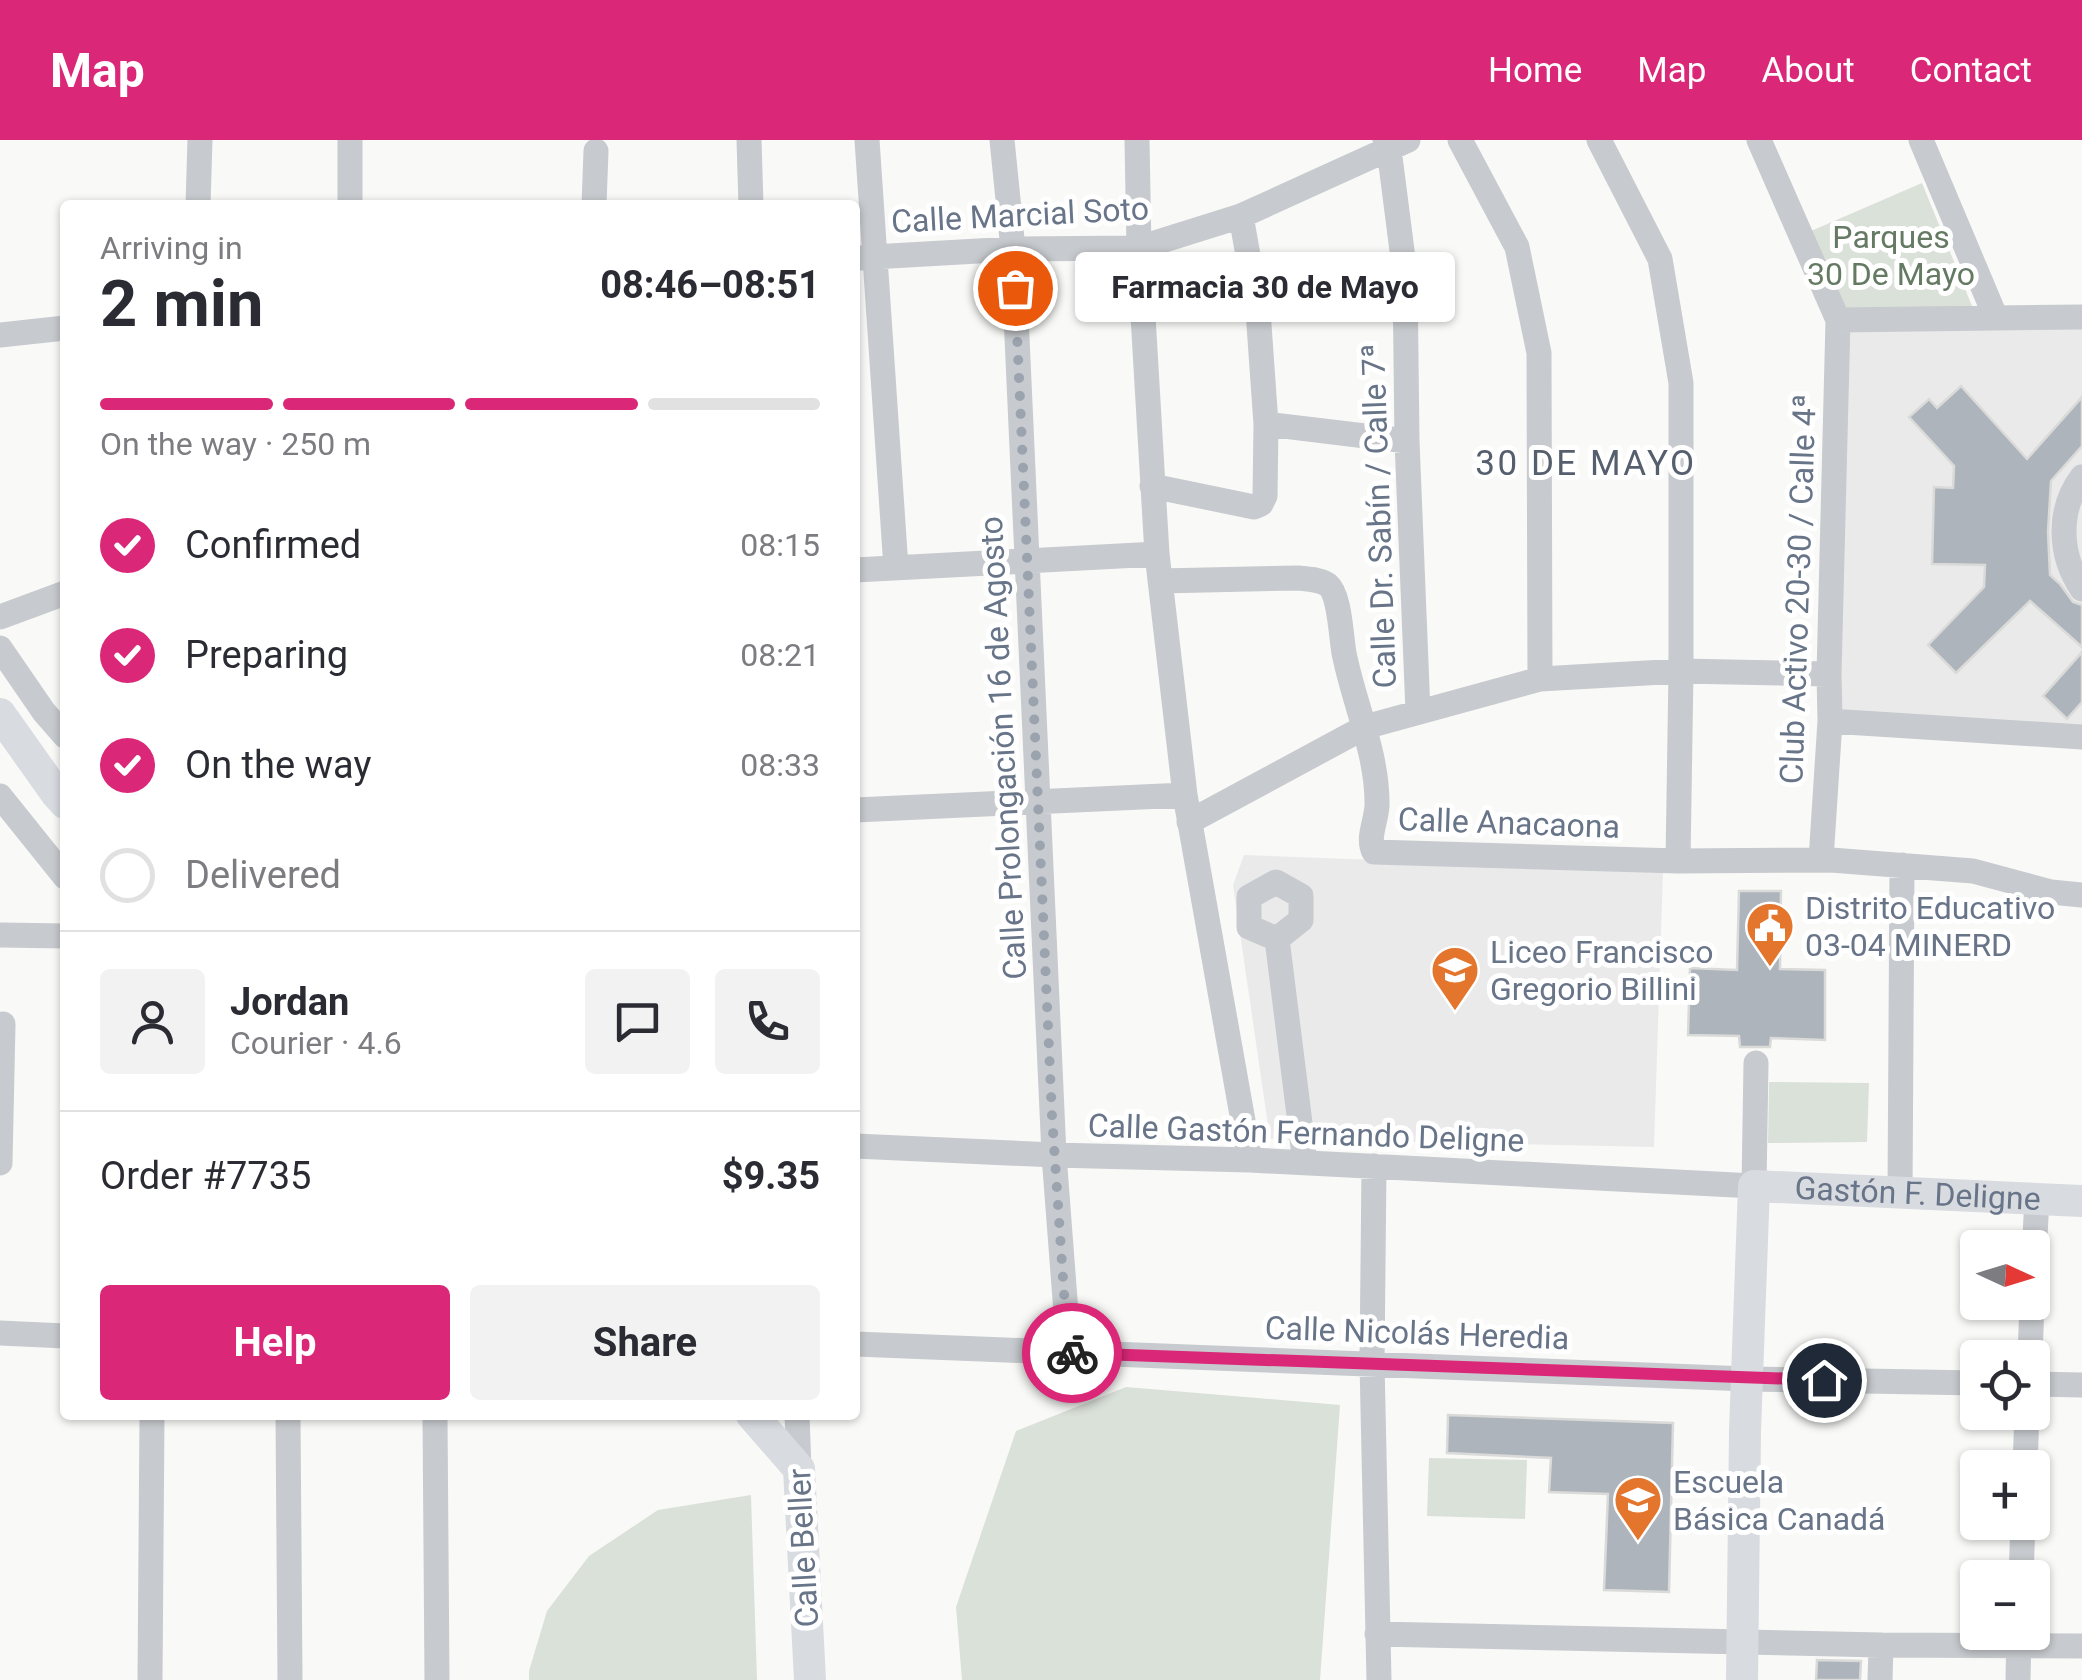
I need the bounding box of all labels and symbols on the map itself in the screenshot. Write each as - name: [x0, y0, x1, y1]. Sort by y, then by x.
- street label: Calle Marcial Soto: [890, 189, 1150, 241]
- park label: Parques 30 De Mayo: [1807, 218, 1975, 293]
- pin: [973, 246, 1058, 331]
- callout: Farmacia 30 de Mayo: [1075, 253, 1455, 323]
- street label: Calle Dr. Sabín / Calle 7ª: [1354, 343, 1404, 689]
- street label: Club Activo 20-30 / Calle 4ª: [1772, 393, 1824, 785]
- district label: 30 DE MAYO: [1475, 443, 1697, 484]
- street label: Calle Prolongación 16 de Agosto: [972, 515, 1034, 981]
- street label: Calle Anacaona: [1397, 800, 1621, 846]
- place label: Distrito Educativo 03-04 MINERD: [1805, 889, 2055, 964]
- public building icon: Distrito Educativo 03-04 MINERD: [1744, 900, 1796, 968]
- place label: Liceo Francisco Gregorio Billini: [1490, 933, 1714, 1008]
- school or university icon: Liceo Francisco Gregorio Billini: [1429, 944, 1481, 1012]
- street label: Calle Gastón Fernando Deligne: [1087, 1106, 1525, 1160]
- street label: Gastón F. Deligne: [1794, 1169, 2042, 1218]
- north arrow: [1960, 1230, 2050, 1320]
- courier: [1022, 1303, 1122, 1403]
- street label: Calle Nicolás Heredia: [1264, 1309, 1570, 1357]
- pin: [1782, 1338, 1867, 1423]
- place label: Escuela Básica Canadá: [1673, 1463, 1886, 1538]
- street label: Calle Beller: [780, 1467, 826, 1628]
- school or university icon: Escuela Básica Canadá: [1612, 1474, 1664, 1542]

